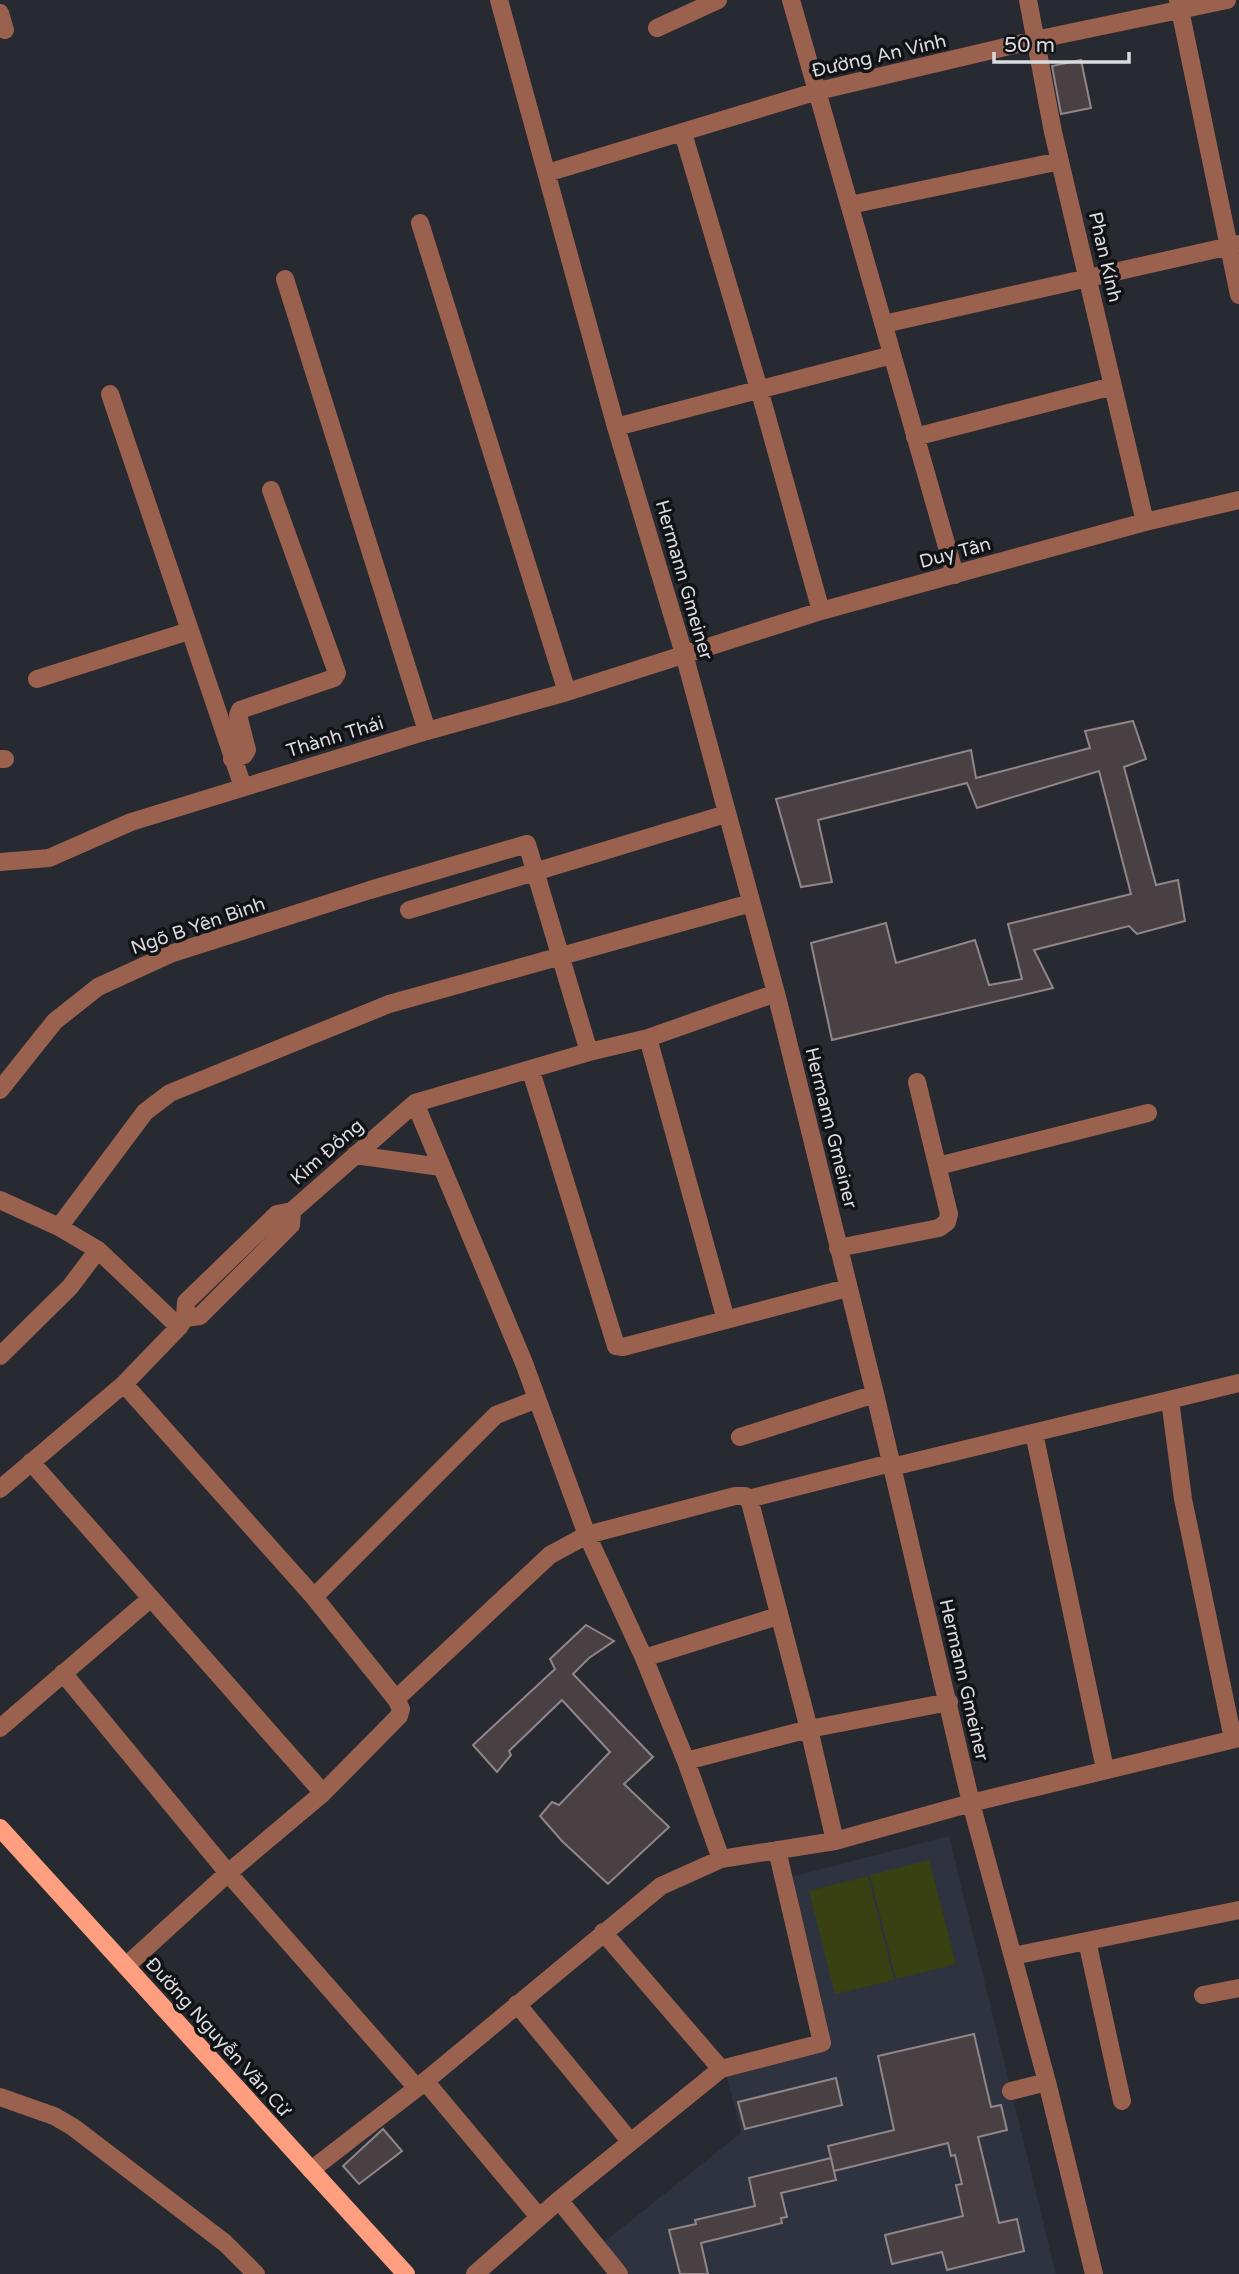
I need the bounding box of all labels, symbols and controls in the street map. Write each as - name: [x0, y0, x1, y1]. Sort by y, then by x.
- scale bar: [994, 21, 1129, 65]
- street label: Đường An Vinh: [810, 30, 948, 82]
- text: 50 m: [1004, 33, 1055, 58]
- street label: Phan Kính: [1084, 210, 1126, 304]
- street label: Hermann Gmeiner: [651, 498, 718, 663]
- street label: Duy Tân: [917, 533, 993, 573]
- street label: Thành Thái: [284, 712, 386, 762]
- street label: Ngõ B Yên Bình: [128, 893, 268, 959]
- street label: Hermann Gmeiner: [800, 1045, 862, 1212]
- street label: Kim Đồng: [286, 1115, 368, 1189]
- street label: Hermann Gmeiner: [935, 1597, 993, 1764]
- street label: Đường Nguyễn Văn Cừ: [141, 1953, 296, 2122]

